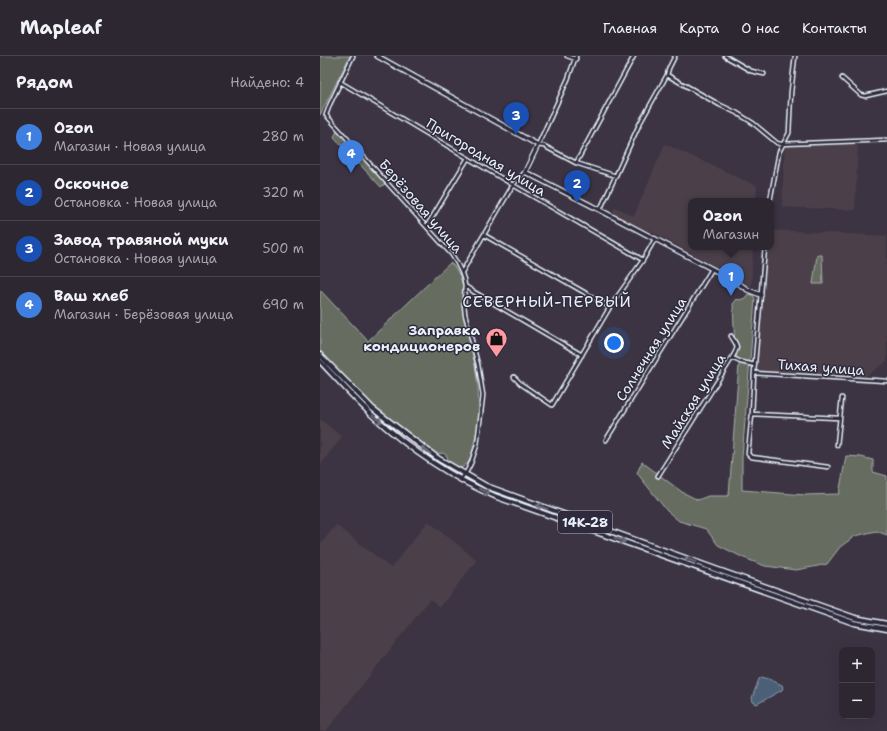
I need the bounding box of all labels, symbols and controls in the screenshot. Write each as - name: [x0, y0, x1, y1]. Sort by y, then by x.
- text: Mapleaf: [20, 15, 102, 40]
- text: Главная: [603, 19, 657, 37]
- text: Карта: [679, 19, 719, 37]
- text: О нас: [741, 19, 780, 37]
- text: Контакты: [802, 19, 867, 37]
- text: Рядом: [16, 71, 73, 93]
- text: Найдено: 4: [230, 74, 304, 91]
- pin: 3: [503, 102, 529, 135]
- street label: Пригородная улица: [423, 114, 549, 200]
- text: Ozon: [54, 118, 94, 138]
- text: 1: [26, 128, 32, 145]
- text: 280 m: [262, 128, 304, 145]
- text: Магазин · Новая улица: [54, 138, 206, 155]
- pin: 4: [338, 140, 364, 173]
- street label: Берёзовая улица: [375, 155, 467, 257]
- pin: 2: [564, 170, 590, 203]
- text: Оскочное: [54, 174, 129, 194]
- text: 2: [24, 184, 34, 201]
- text: 320 m: [262, 184, 304, 201]
- text: Остановка · Новая улица: [54, 194, 217, 211]
- popup: [688, 198, 774, 250]
- text: Ozon: [703, 206, 742, 226]
- text: Магазин: [703, 226, 759, 243]
- text: Завод травяной муки: [54, 230, 228, 250]
- text: 3: [24, 240, 34, 257]
- text: 500 m: [262, 240, 304, 257]
- text: Остановка · Новая улица: [54, 250, 217, 267]
- pin: 1: [718, 263, 744, 296]
- text: Ваш хлеб: [54, 286, 128, 306]
- district label: СЕВЕРНЫЙ-ПЕРВЫЙ: [462, 291, 632, 312]
- street label: Солнечная улица: [612, 293, 690, 404]
- text: 4: [24, 296, 34, 313]
- text: 690 m: [262, 296, 304, 313]
- text: Магазин · Берёзовая улица: [54, 306, 233, 323]
- place label: Заправка кондиционеров: [363, 321, 480, 355]
- shop icon: Заправка кондиционеров: [483, 325, 509, 358]
- your location: [604, 333, 624, 353]
- street label: Майская улица: [657, 350, 730, 452]
- street label: Тихая улица: [777, 355, 865, 379]
- one-way arrow: [372, 414, 382, 423]
- one-way arrow: [420, 445, 431, 454]
- one-way arrow: [478, 488, 490, 495]
- one-way arrow: [536, 502, 548, 510]
- road number: 14К-28: [558, 511, 612, 533]
- one-way arrow: [613, 537, 625, 545]
- one-way arrow: [684, 556, 697, 563]
- map controls: [839, 647, 875, 719]
- button: +: [839, 647, 875, 683]
- button: −: [839, 683, 875, 719]

